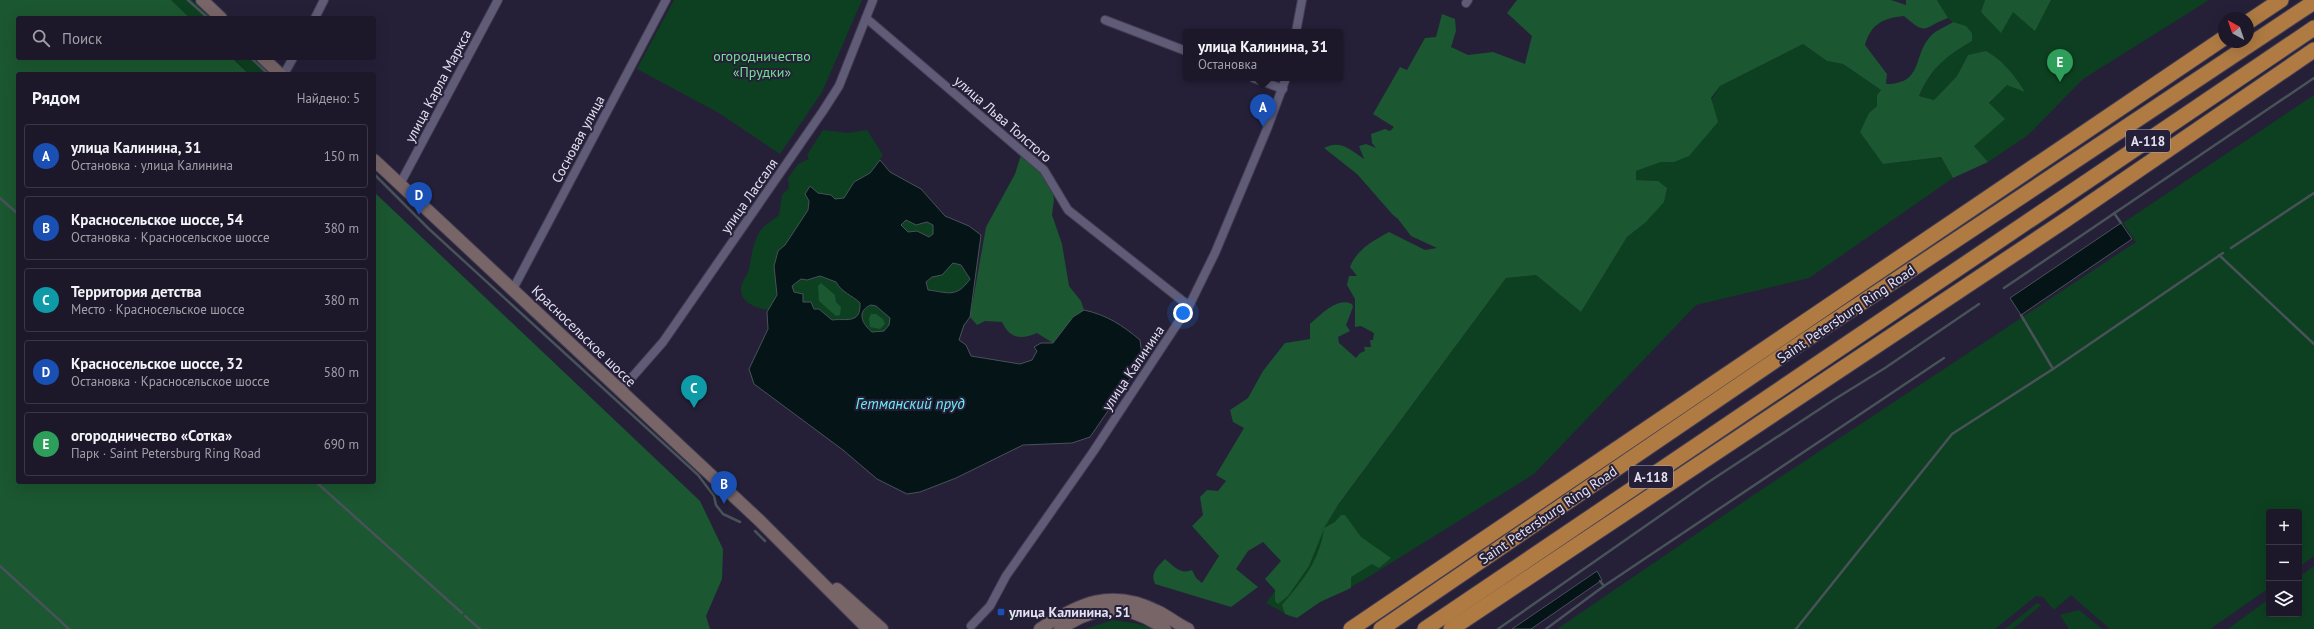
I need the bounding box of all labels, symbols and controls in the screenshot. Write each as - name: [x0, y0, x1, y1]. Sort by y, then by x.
- north arrow: [2218, 12, 2254, 48]
- search box: [16, 16, 376, 60]
- street label: улица Карла Маркса: [401, 26, 475, 146]
- icon: search: [30, 27, 52, 49]
- text: Поиск: [62, 29, 102, 48]
- popup: [1183, 29, 1343, 81]
- text: улица Калинина, 31: [1198, 37, 1328, 56]
- park label: огородничество «Прудки»: [713, 47, 811, 81]
- pin: E: [2047, 49, 2073, 82]
- text: Остановка: [1198, 56, 1257, 73]
- street label: улица Льва Толстого: [950, 72, 1056, 166]
- text: Рядом: [32, 87, 80, 109]
- text: Найдено: 5: [297, 90, 360, 107]
- street label: Сосновая улица: [547, 92, 609, 186]
- pin: A: [1250, 94, 1276, 127]
- road number: А-118: [2126, 130, 2170, 152]
- text: улица Калинина, 31: [71, 138, 201, 157]
- text: A: [42, 148, 50, 165]
- text: 150 m: [324, 148, 359, 165]
- street label: улица Лассаля: [716, 155, 782, 237]
- text: Остановка · улица Калинина: [71, 157, 233, 174]
- pin: D: [406, 182, 432, 215]
- text: Красносельское шоссе, 54: [71, 210, 243, 229]
- text: B: [42, 220, 50, 237]
- text: 380 m: [324, 220, 359, 237]
- text: Остановка · Красносельское шоссе: [71, 229, 270, 246]
- street label: Saint Petersburg Ring Road: [1773, 261, 1919, 367]
- street label: Красносельское шоссе: [528, 281, 640, 391]
- text: Территория детства: [71, 282, 201, 301]
- text: C: [42, 292, 50, 309]
- text: 380 m: [324, 292, 359, 309]
- text: Место · Красносельское шоссе: [71, 301, 245, 318]
- your location: [1173, 303, 1193, 323]
- street label: улица Калинина: [1098, 322, 1168, 414]
- text: Красносельское шоссе, 32: [71, 354, 243, 373]
- text: D: [42, 364, 50, 381]
- text: 580 m: [324, 364, 359, 381]
- text: Остановка · Красносельское шоссе: [71, 373, 270, 390]
- pin: C: [681, 375, 707, 408]
- water label: Гетманский пруд: [855, 394, 965, 413]
- text: огородничество «Сотка»: [71, 426, 232, 445]
- text: E: [43, 436, 49, 453]
- text: 690 m: [324, 436, 359, 453]
- text: Парк · Saint Petersburg Ring Road: [71, 445, 261, 462]
- street label: Saint Petersburg Ring Road: [1475, 462, 1621, 568]
- road number: А-118: [1629, 466, 1673, 488]
- pin: B: [711, 471, 737, 504]
- map controls: [2266, 509, 2302, 617]
- button: +: [2266, 509, 2302, 545]
- button: −: [2266, 545, 2302, 581]
- button: layers: [2266, 581, 2302, 617]
- place label: улица Калинина, 51: [1008, 603, 1131, 621]
- marker: улица Калинина, 51: [996, 607, 1006, 617]

